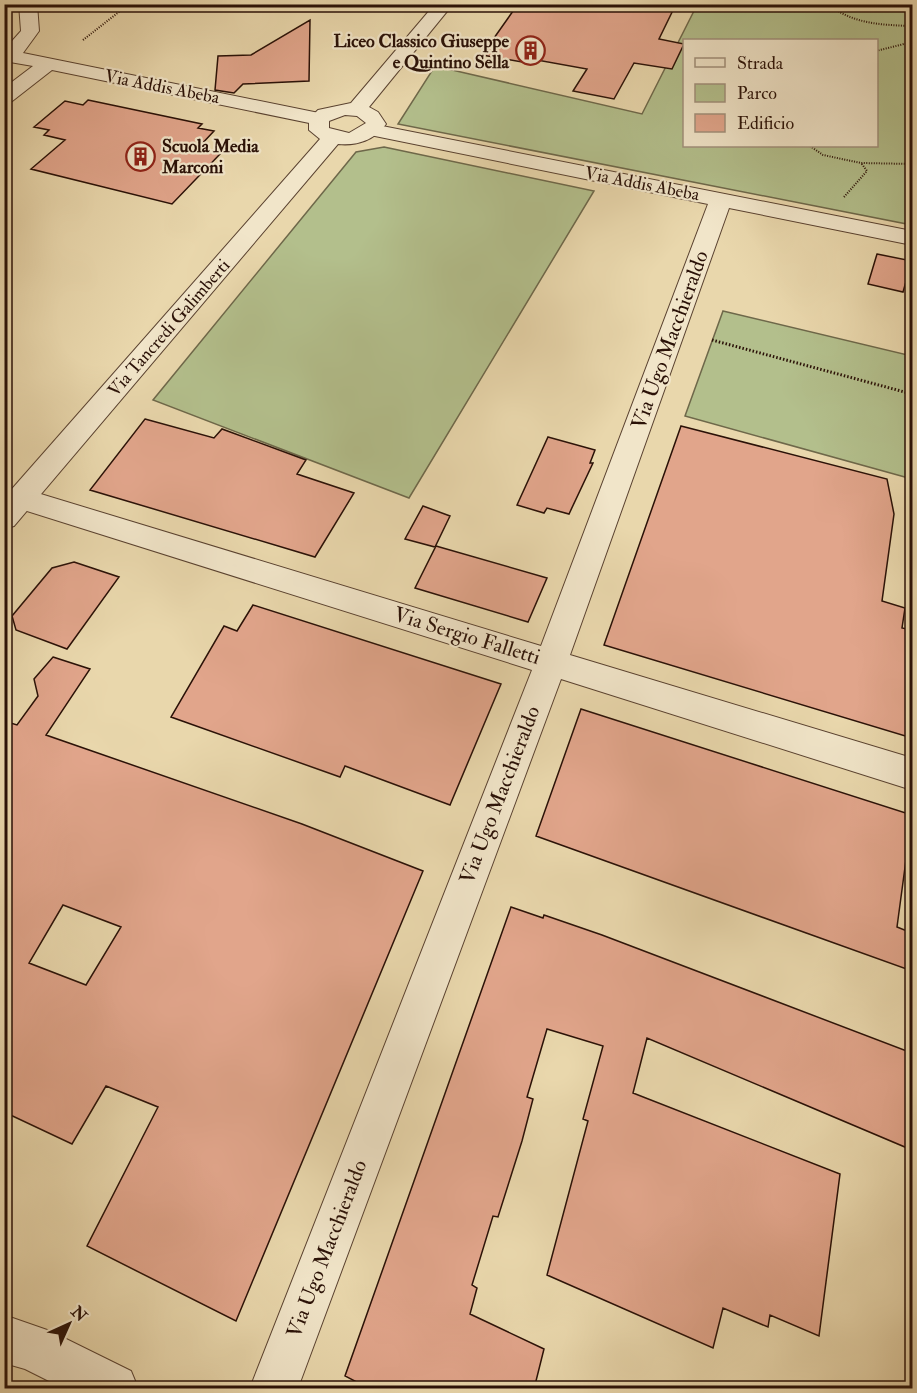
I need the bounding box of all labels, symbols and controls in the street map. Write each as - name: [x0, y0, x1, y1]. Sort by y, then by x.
- place label: Liceo Classico Giuseppe e Quintino Sella: [334, 30, 510, 74]
- building icon: Liceo Classico Giuseppe e Quintino Sella: [514, 35, 546, 67]
- legend: [683, 39, 878, 147]
- text: Strada: [737, 52, 784, 75]
- street label: Via Addis Abeba: [103, 65, 222, 110]
- text: Parco: [737, 82, 777, 105]
- text: Edificio: [737, 112, 794, 135]
- place label: Scuola Media Marconi: [161, 135, 259, 179]
- building icon: Scuola Media Marconi: [125, 140, 157, 172]
- street label: Via Addis Abeba: [583, 162, 702, 207]
- street label: Via Ugo Macchieraldo: [625, 247, 715, 433]
- street label: Via Tancredi Galimberti: [103, 254, 235, 402]
- street label: Via Sergio Falletti: [390, 601, 544, 671]
- street label: Via Ugo Macchieraldo: [454, 702, 546, 888]
- street label: Via Ugo Macchieraldo: [281, 1156, 373, 1342]
- north arrow: [39, 1294, 99, 1354]
- text: N: [66, 1301, 92, 1327]

